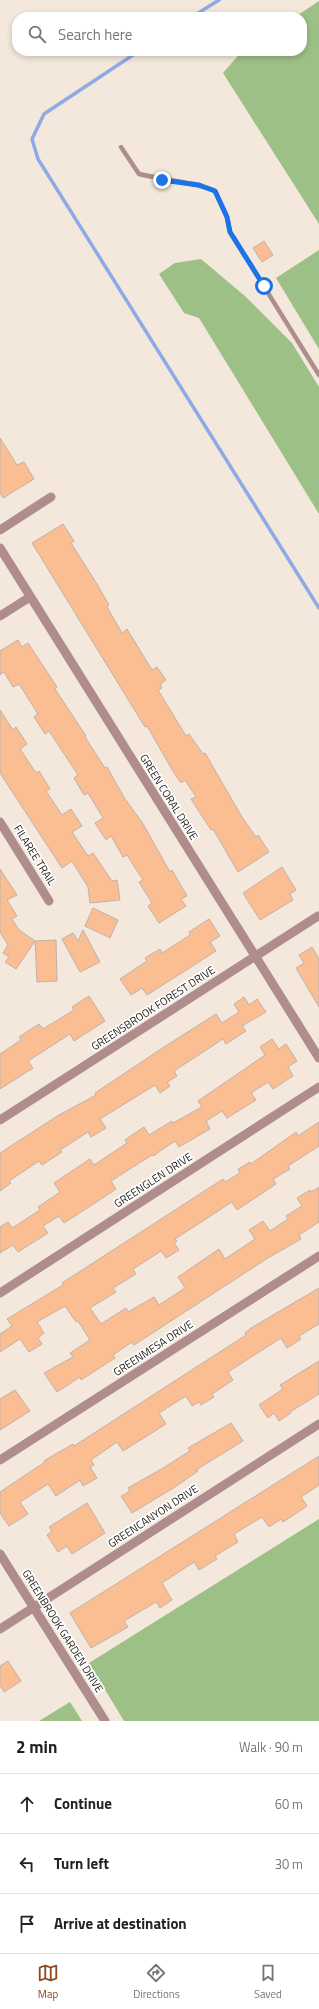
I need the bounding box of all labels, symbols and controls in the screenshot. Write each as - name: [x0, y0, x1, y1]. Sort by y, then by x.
- search box: [12, 12, 307, 56]
- icon: search: [26, 23, 48, 45]
- text: Search here: [58, 23, 132, 46]
- route end: [153, 171, 171, 189]
- route start: [255, 277, 273, 295]
- street label: GREEN CORAL DRIVE: [136, 751, 202, 843]
- street label: FILAREE TRAIL: [10, 822, 60, 889]
- street label: GREENSBROOK FOREST DRIVE: [88, 962, 218, 1054]
- street label: GREENGLEN DRIVE: [111, 1149, 195, 1211]
- street label: GREENMESA DRIVE: [110, 1316, 196, 1380]
- street label: GREENCANYON DRIVE: [105, 1481, 201, 1551]
- street label: GREENBROOK GARDEN DRIVE: [19, 1567, 107, 1695]
- text: 2 min: [16, 1734, 57, 1760]
- text: Walk · 90 m: [239, 1737, 303, 1757]
- text: Continue: [54, 1792, 112, 1815]
- icon: ahead: [16, 1793, 38, 1815]
- text: 60 m: [275, 1794, 303, 1814]
- text: Turn left: [54, 1852, 109, 1875]
- icon: left: [16, 1853, 38, 1875]
- text: 30 m: [275, 1854, 303, 1874]
- text: Arrive at destination: [54, 1912, 187, 1935]
- icon: arrive: [16, 1913, 38, 1935]
- tab: Map: [37, 1962, 59, 2002]
- tab: Directions: [133, 1962, 180, 2002]
- tab: Saved: [254, 1962, 282, 2002]

